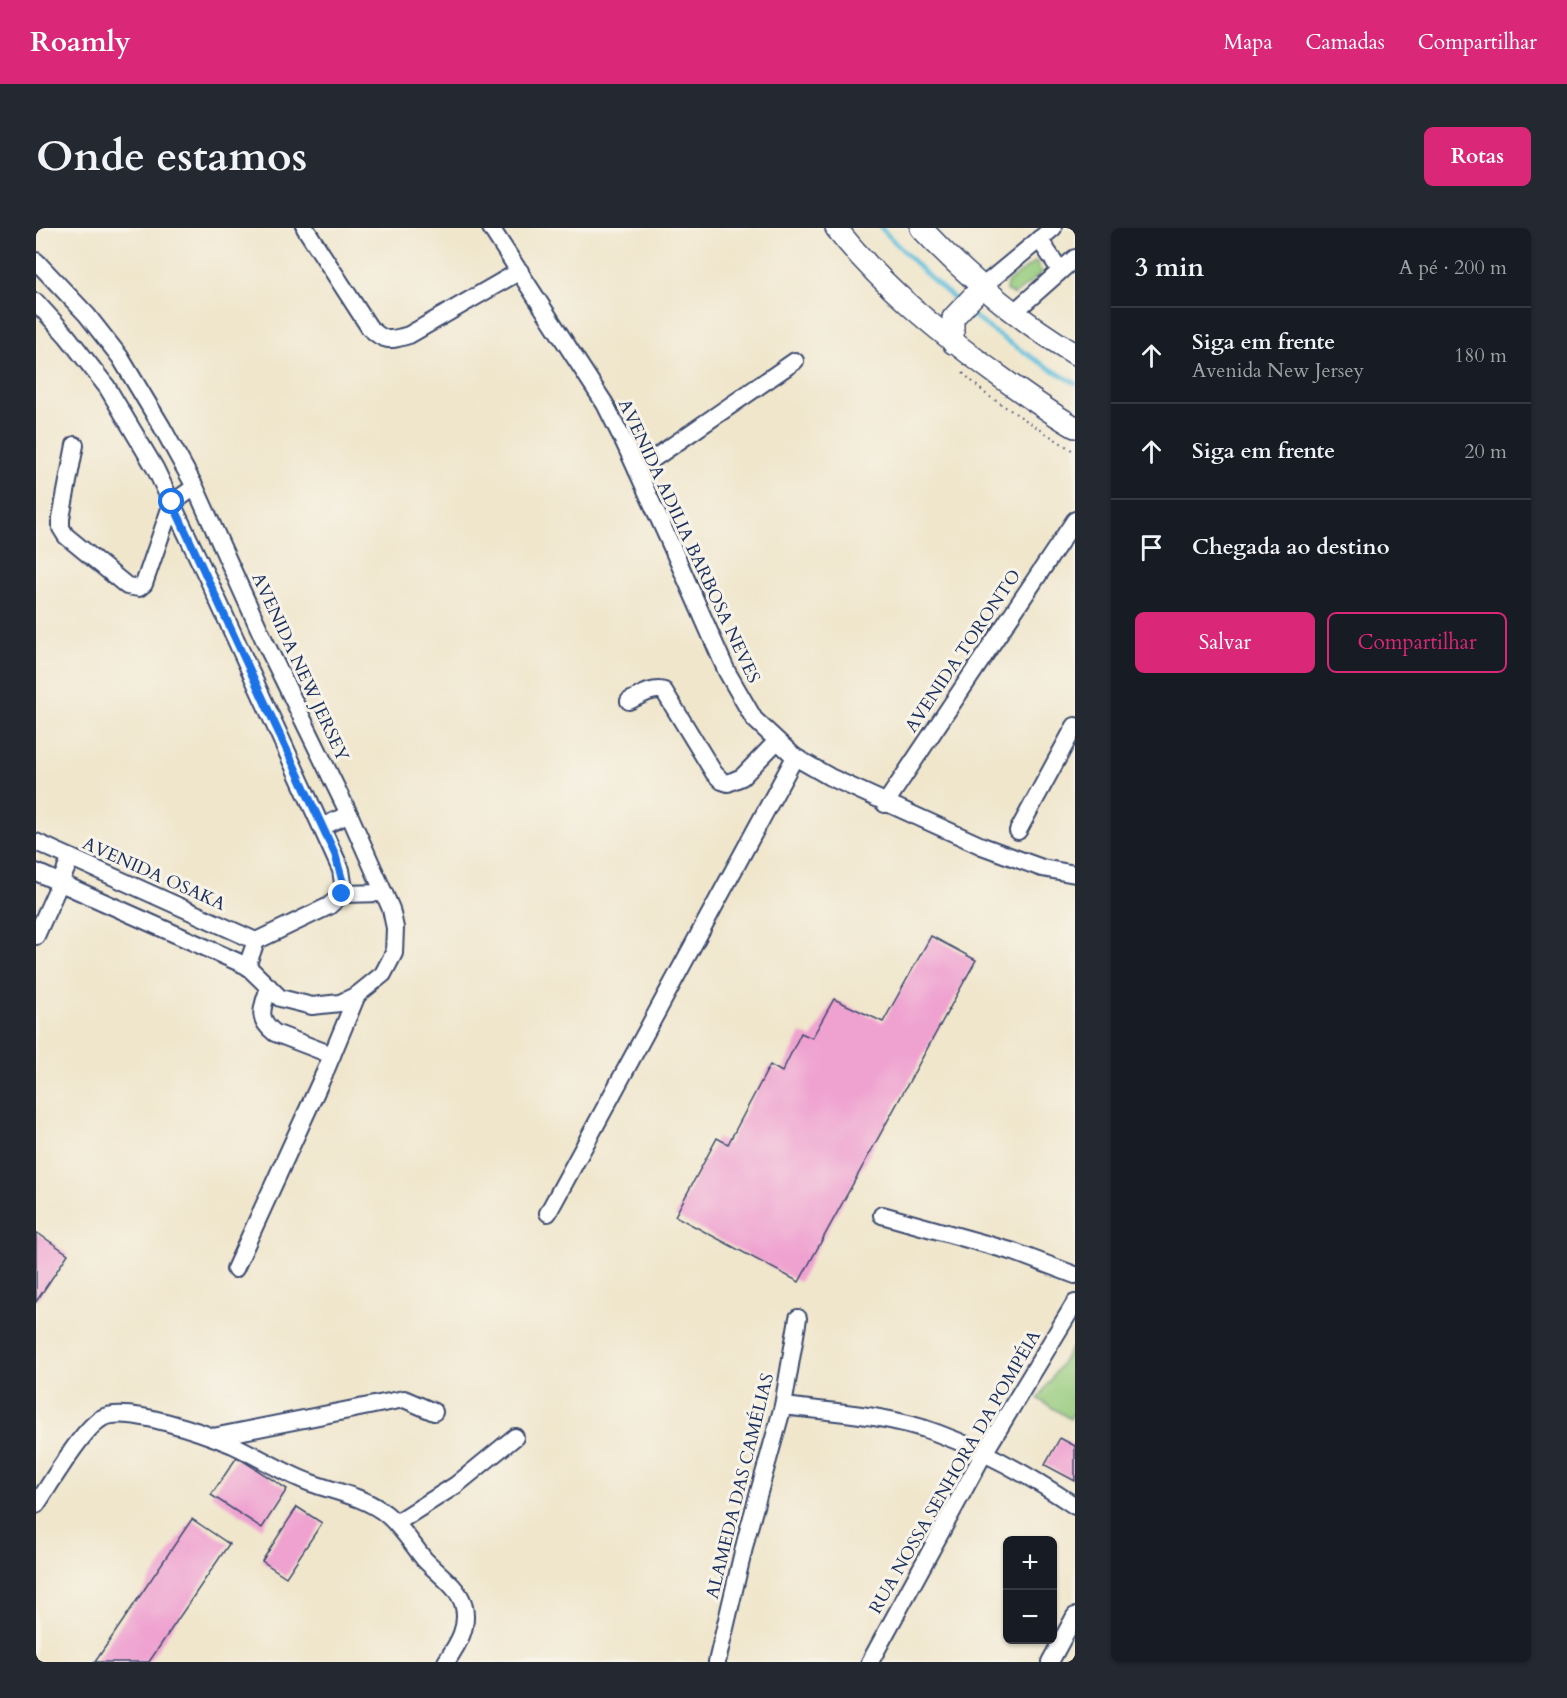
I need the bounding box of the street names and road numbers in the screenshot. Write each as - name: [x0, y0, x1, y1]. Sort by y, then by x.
- street label: AVENIDA ADILIA BARBOSA NEVES: [612, 395, 766, 687]
- street label: AVENIDA TORONTO: [899, 565, 1027, 737]
- street label: AVENIDA NEW JERSEY: [245, 569, 355, 766]
- street label: AVENIDA OSAKA: [78, 831, 230, 917]
- street label: RUA NOSSA SENHORA DA POMPÉIA: [863, 1325, 1047, 1618]
- street label: ALAMEDA DAS CAMÉLIAS: [700, 1371, 780, 1601]

